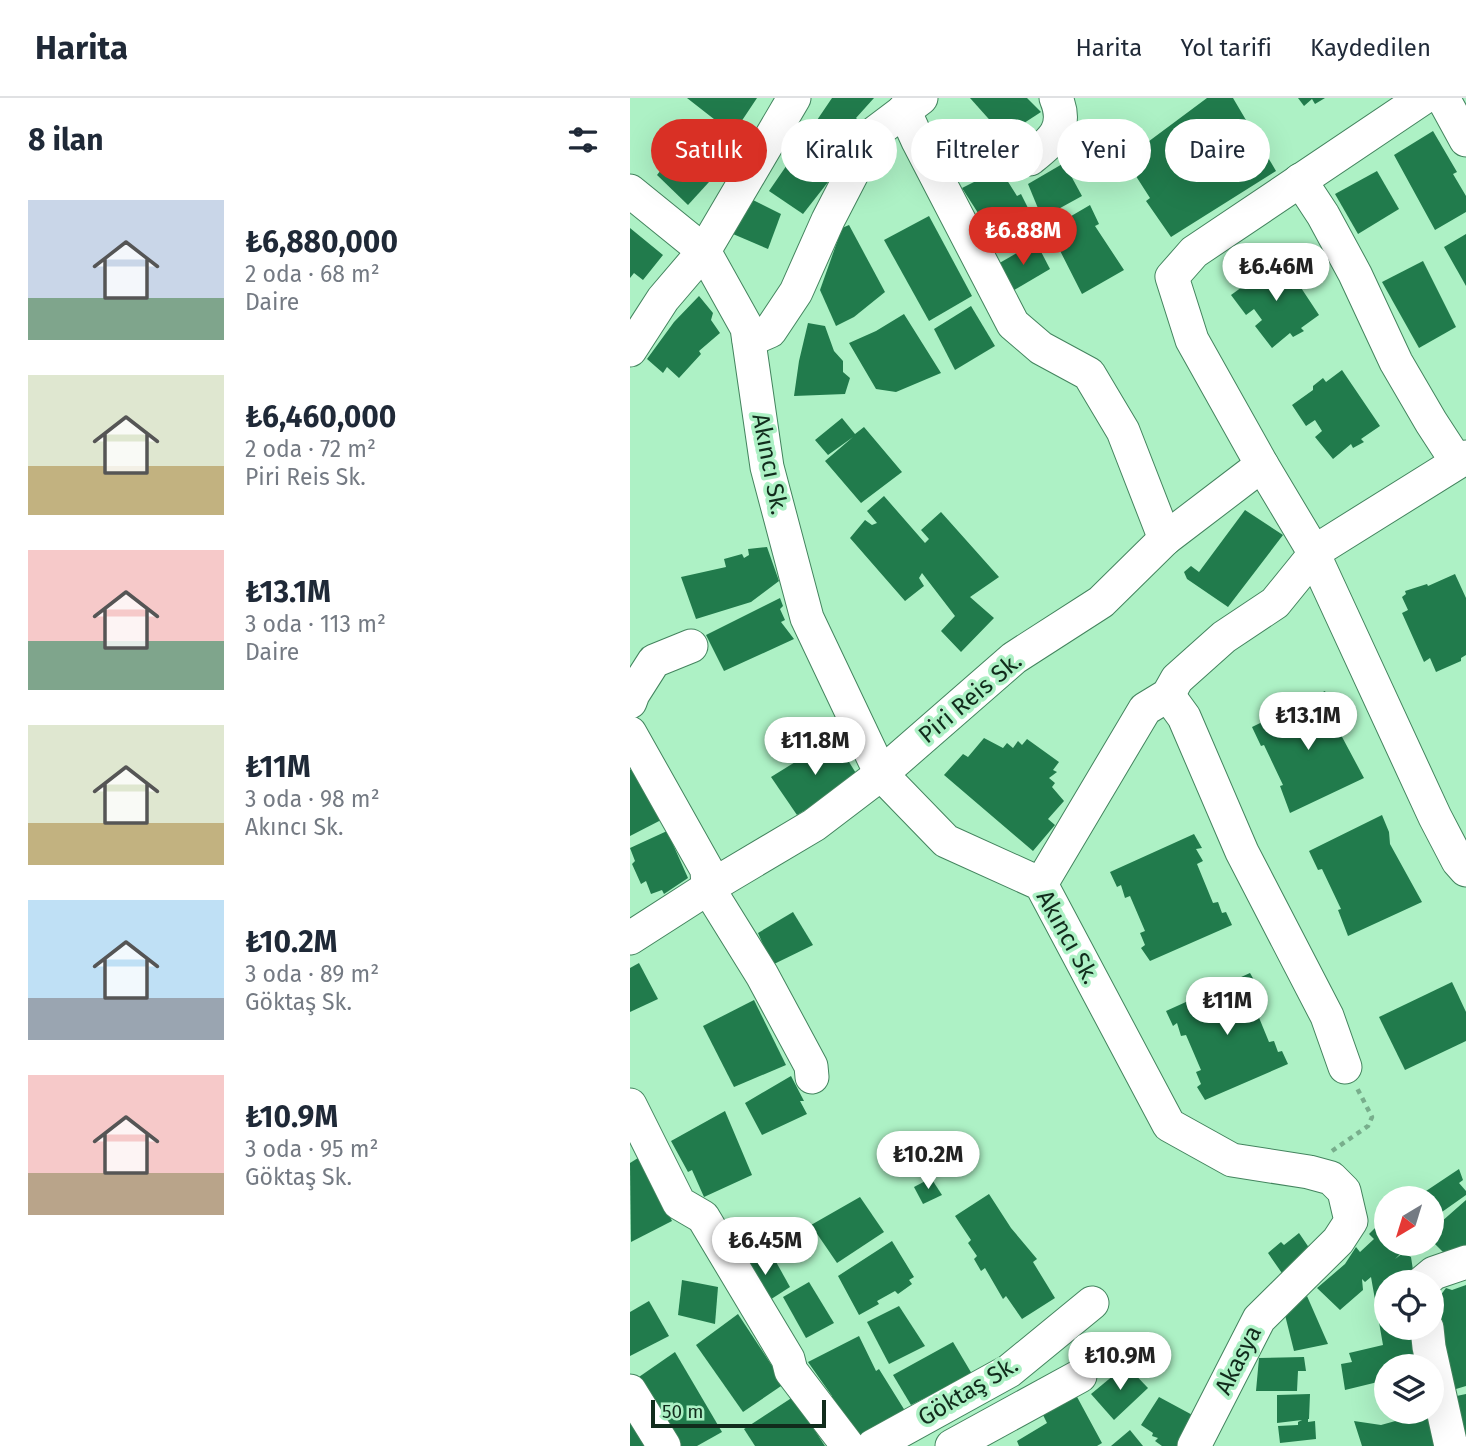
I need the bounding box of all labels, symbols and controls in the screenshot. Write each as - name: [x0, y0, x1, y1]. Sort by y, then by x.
- text: Harita: [35, 28, 128, 68]
- text: Harita: [1075, 34, 1142, 62]
- text: Yol tarifi: [1180, 34, 1272, 62]
- text: Kaydedilen: [1310, 34, 1431, 62]
- chip: Satılık: [651, 119, 767, 182]
- chip: Kiralık: [781, 119, 897, 182]
- chip: Filtreler: [911, 119, 1043, 182]
- chip: Yeni: [1057, 119, 1151, 182]
- chip: Daire: [1165, 119, 1270, 182]
- icon: filters: [564, 121, 602, 159]
- text: 8 ilan: [28, 122, 104, 158]
- pin: ₺6.88M: [966, 208, 1080, 267]
- text: ₺6.88M: [985, 216, 1061, 244]
- text: ₺6,880,000: [245, 224, 398, 260]
- icon: home: [84, 228, 168, 312]
- pin: ₺6.46M: [1219, 244, 1333, 303]
- text: ₺6.46M: [1238, 252, 1314, 280]
- text: 2 oda · 68 m²: [245, 260, 380, 288]
- text: Daire: [245, 288, 299, 316]
- text: ₺6,460,000: [245, 399, 396, 435]
- icon: home: [84, 403, 168, 487]
- street label: Akıncı Sk.: [746, 411, 794, 517]
- text: 2 oda · 72 m²: [245, 435, 376, 463]
- text: Piri Reis Sk.: [245, 463, 366, 491]
- text: ₺13.1M: [245, 574, 331, 610]
- icon: home: [84, 578, 168, 662]
- text: 3 oda · 113 m²: [245, 610, 386, 638]
- text: Daire: [245, 638, 299, 666]
- street label: Piri Reis Sk.: [913, 647, 1027, 749]
- pin: ₺13.1M: [1251, 692, 1365, 752]
- text: ₺13.1M: [1275, 701, 1341, 729]
- pin: ₺11.8M: [758, 718, 872, 777]
- text: ₺11.8M: [780, 726, 850, 754]
- text: ₺11M: [245, 749, 310, 785]
- icon: home: [84, 753, 168, 837]
- text: 3 oda · 98 m²: [245, 785, 380, 813]
- text: Akıncı Sk.: [245, 813, 343, 841]
- street label: Akıncı Sk.: [1031, 885, 1105, 989]
- text: ₺10.2M: [245, 924, 337, 960]
- icon: home: [84, 928, 168, 1012]
- text: 3 oda · 89 m²: [245, 960, 379, 988]
- pin: ₺11M: [1186, 978, 1268, 1037]
- text: ₺11M: [1202, 986, 1252, 1014]
- text: Göktaş Sk.: [245, 988, 352, 1016]
- text: ₺10.9M: [245, 1099, 338, 1135]
- icon: home: [84, 1103, 168, 1187]
- pin: ₺10.2M: [871, 1132, 985, 1191]
- text: 3 oda · 95 m²: [245, 1135, 378, 1163]
- text: ₺10.2M: [893, 1140, 963, 1168]
- text: Göktaş Sk.: [245, 1163, 352, 1191]
- north arrow: [1374, 1186, 1444, 1256]
- map controls: [1374, 1186, 1444, 1424]
- pin: ₺6.45M: [708, 1218, 822, 1277]
- text: ₺6.45M: [728, 1226, 802, 1254]
- button: locate: [1374, 1270, 1444, 1340]
- street label: Akasya: [1209, 1321, 1267, 1399]
- pin: ₺10.9M: [1063, 1332, 1177, 1392]
- text: ₺10.9M: [1084, 1341, 1156, 1369]
- street label: Göktaş Sk.: [913, 1350, 1023, 1432]
- button: layers: [1374, 1354, 1444, 1424]
- scale bar: [651, 1397, 826, 1429]
- text: 50 m: [662, 1400, 703, 1423]

